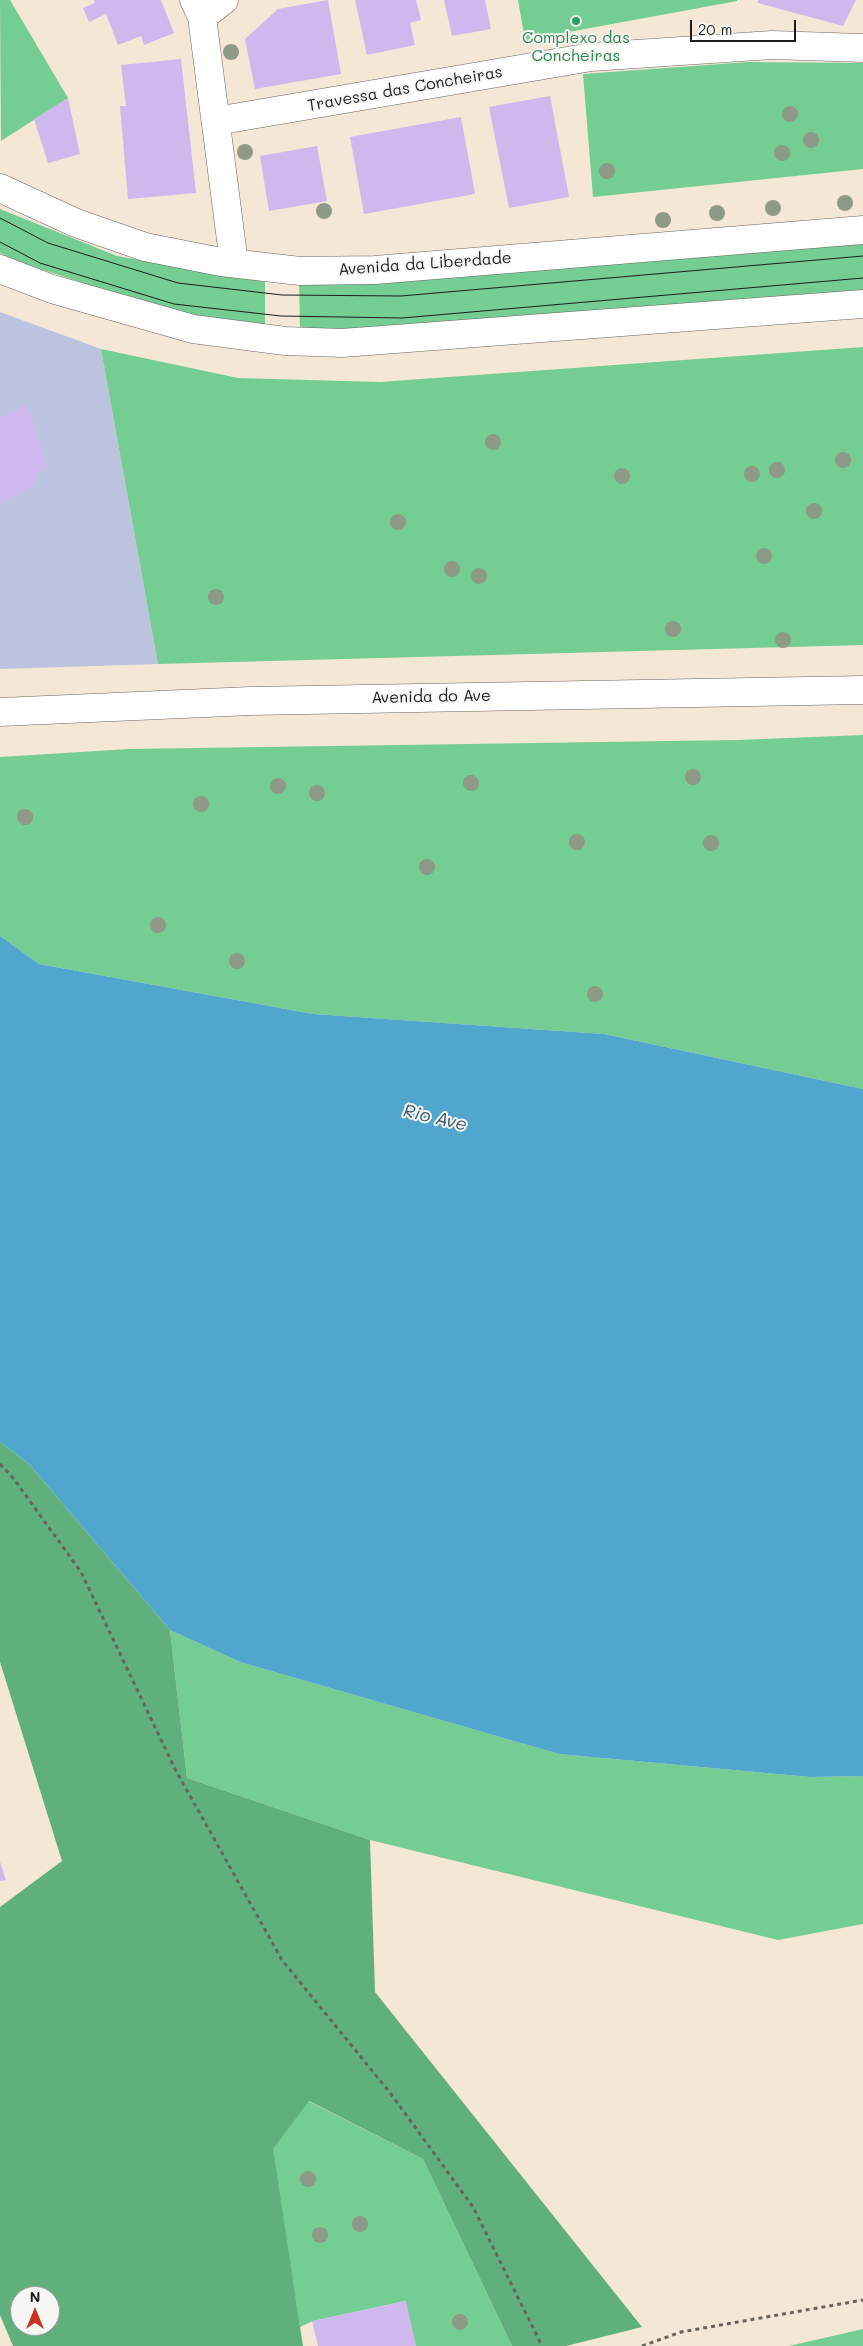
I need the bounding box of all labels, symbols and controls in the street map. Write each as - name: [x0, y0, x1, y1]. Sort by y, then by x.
- scale bar: [693, 10, 799, 42]
- marker: Complexo das Concheiras: [570, 15, 582, 27]
- text: 20 m: [698, 19, 732, 39]
- place label: Complexo das Concheiras: [522, 28, 630, 66]
- street label: Travessa das Concheiras: [306, 62, 504, 116]
- street label: Avenida da Liberdade: [338, 248, 512, 280]
- street label: Avenida do Ave: [371, 686, 491, 708]
- water label: Rio Ave: [401, 1100, 469, 1136]
- north arrow: [10, 2286, 60, 2336]
- text: N: [30, 2287, 40, 2306]

